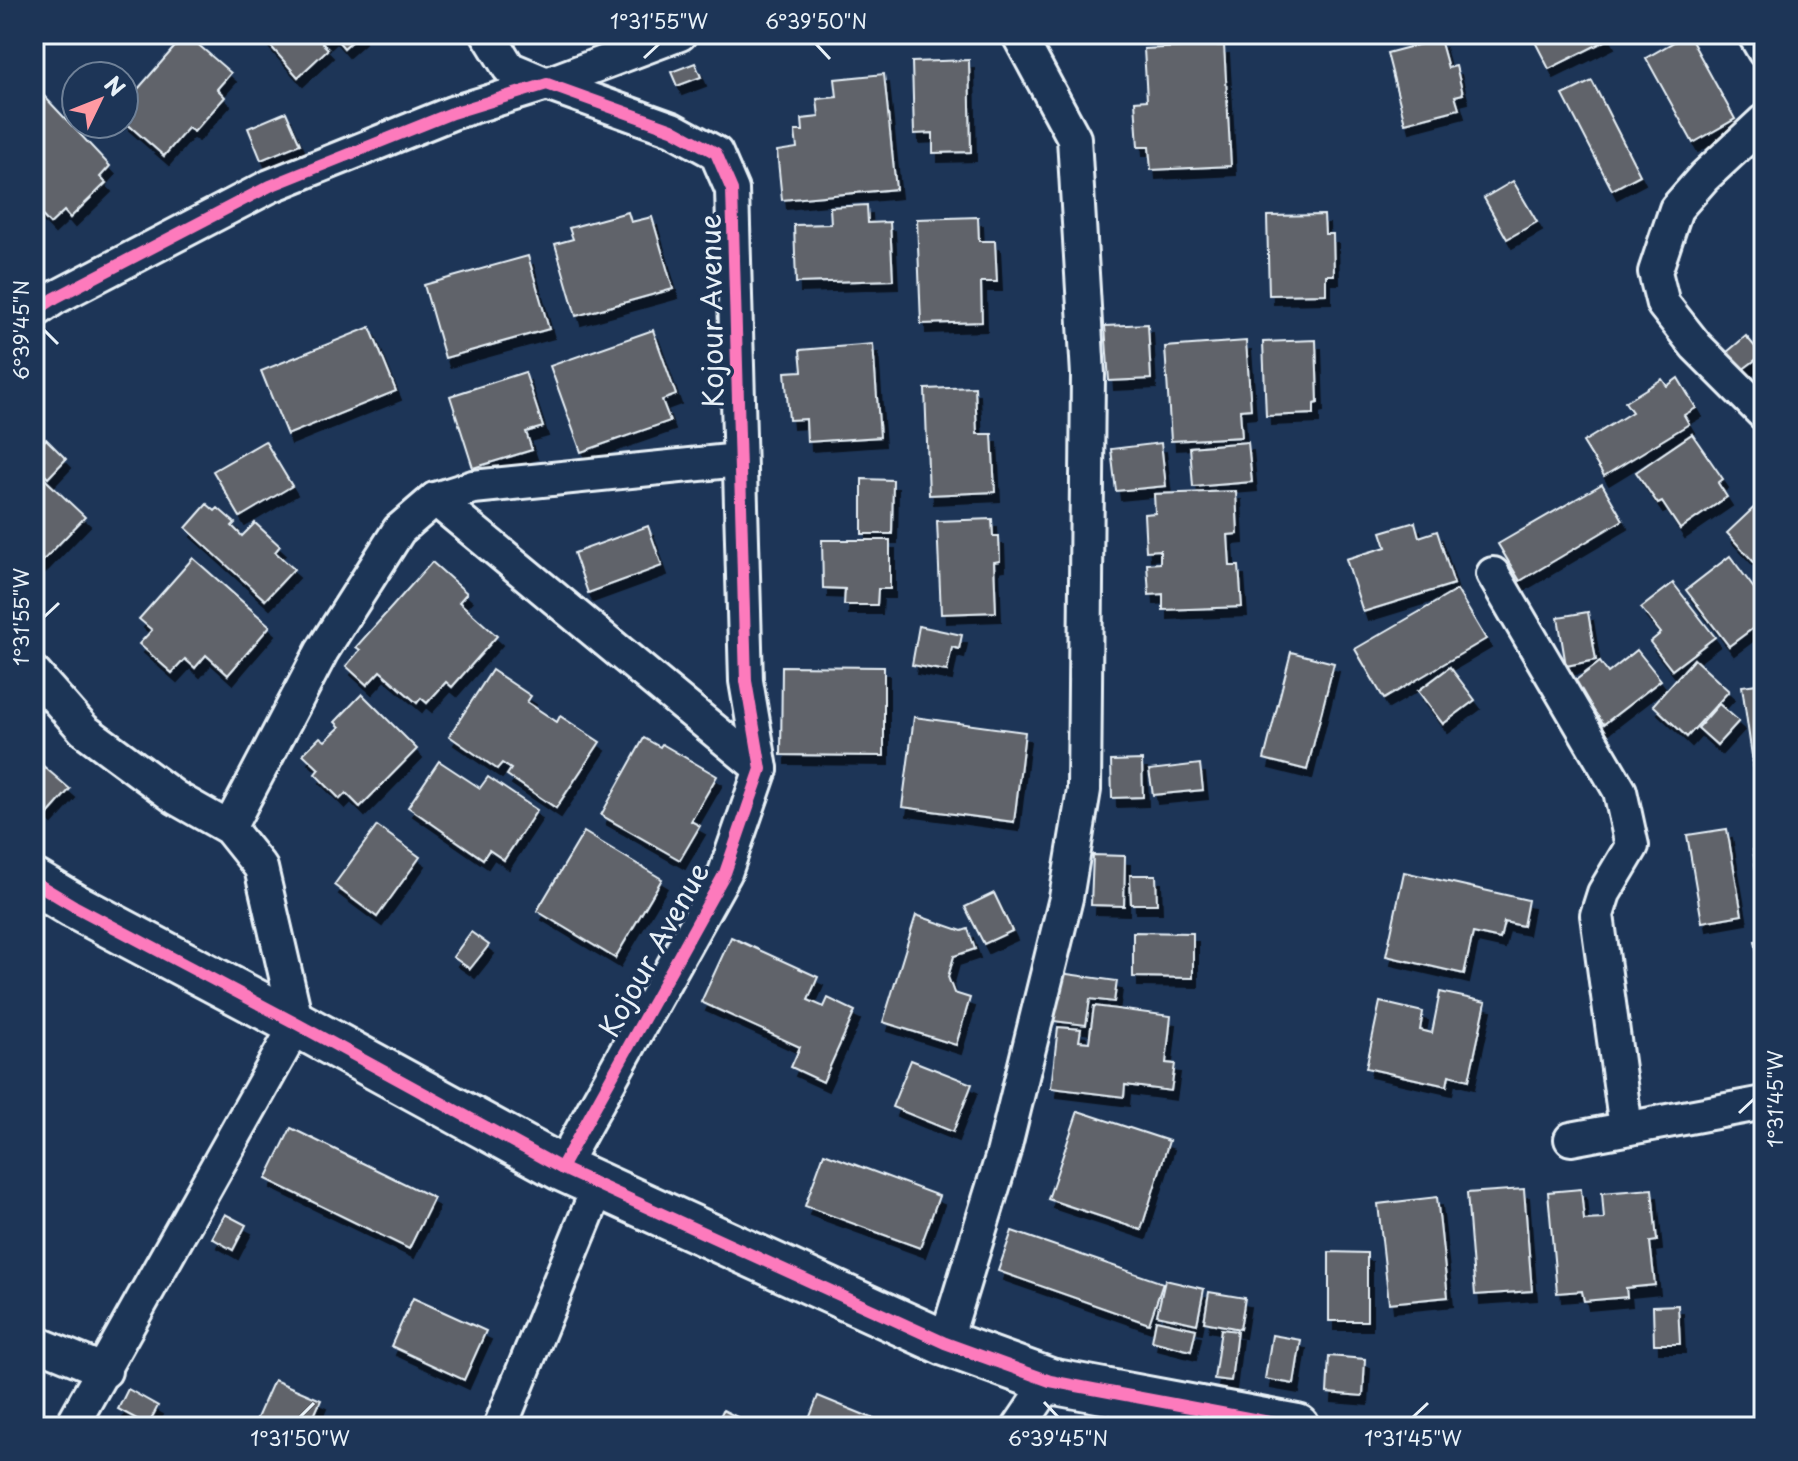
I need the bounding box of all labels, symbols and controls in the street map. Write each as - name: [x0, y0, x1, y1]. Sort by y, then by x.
- text: 1°31'55"W: [610, 6, 708, 36]
- text: 6°39'50"N: [765, 6, 867, 36]
- north arrow: [60, 60, 140, 140]
- text: N: [98, 68, 134, 103]
- street label: Kojour Avenue: [687, 214, 734, 408]
- text: 6°39'45"N: [6, 280, 36, 380]
- text: 1°31'55"W: [6, 568, 36, 666]
- street label: Kojour Avenue: [587, 854, 719, 1045]
- text: 1°31'45"W: [1760, 1050, 1790, 1148]
- text: 1°31'50"W: [250, 1423, 350, 1453]
- text: 6°39'45"N: [1008, 1423, 1108, 1453]
- text: 1°31'45"W: [1364, 1423, 1462, 1453]

